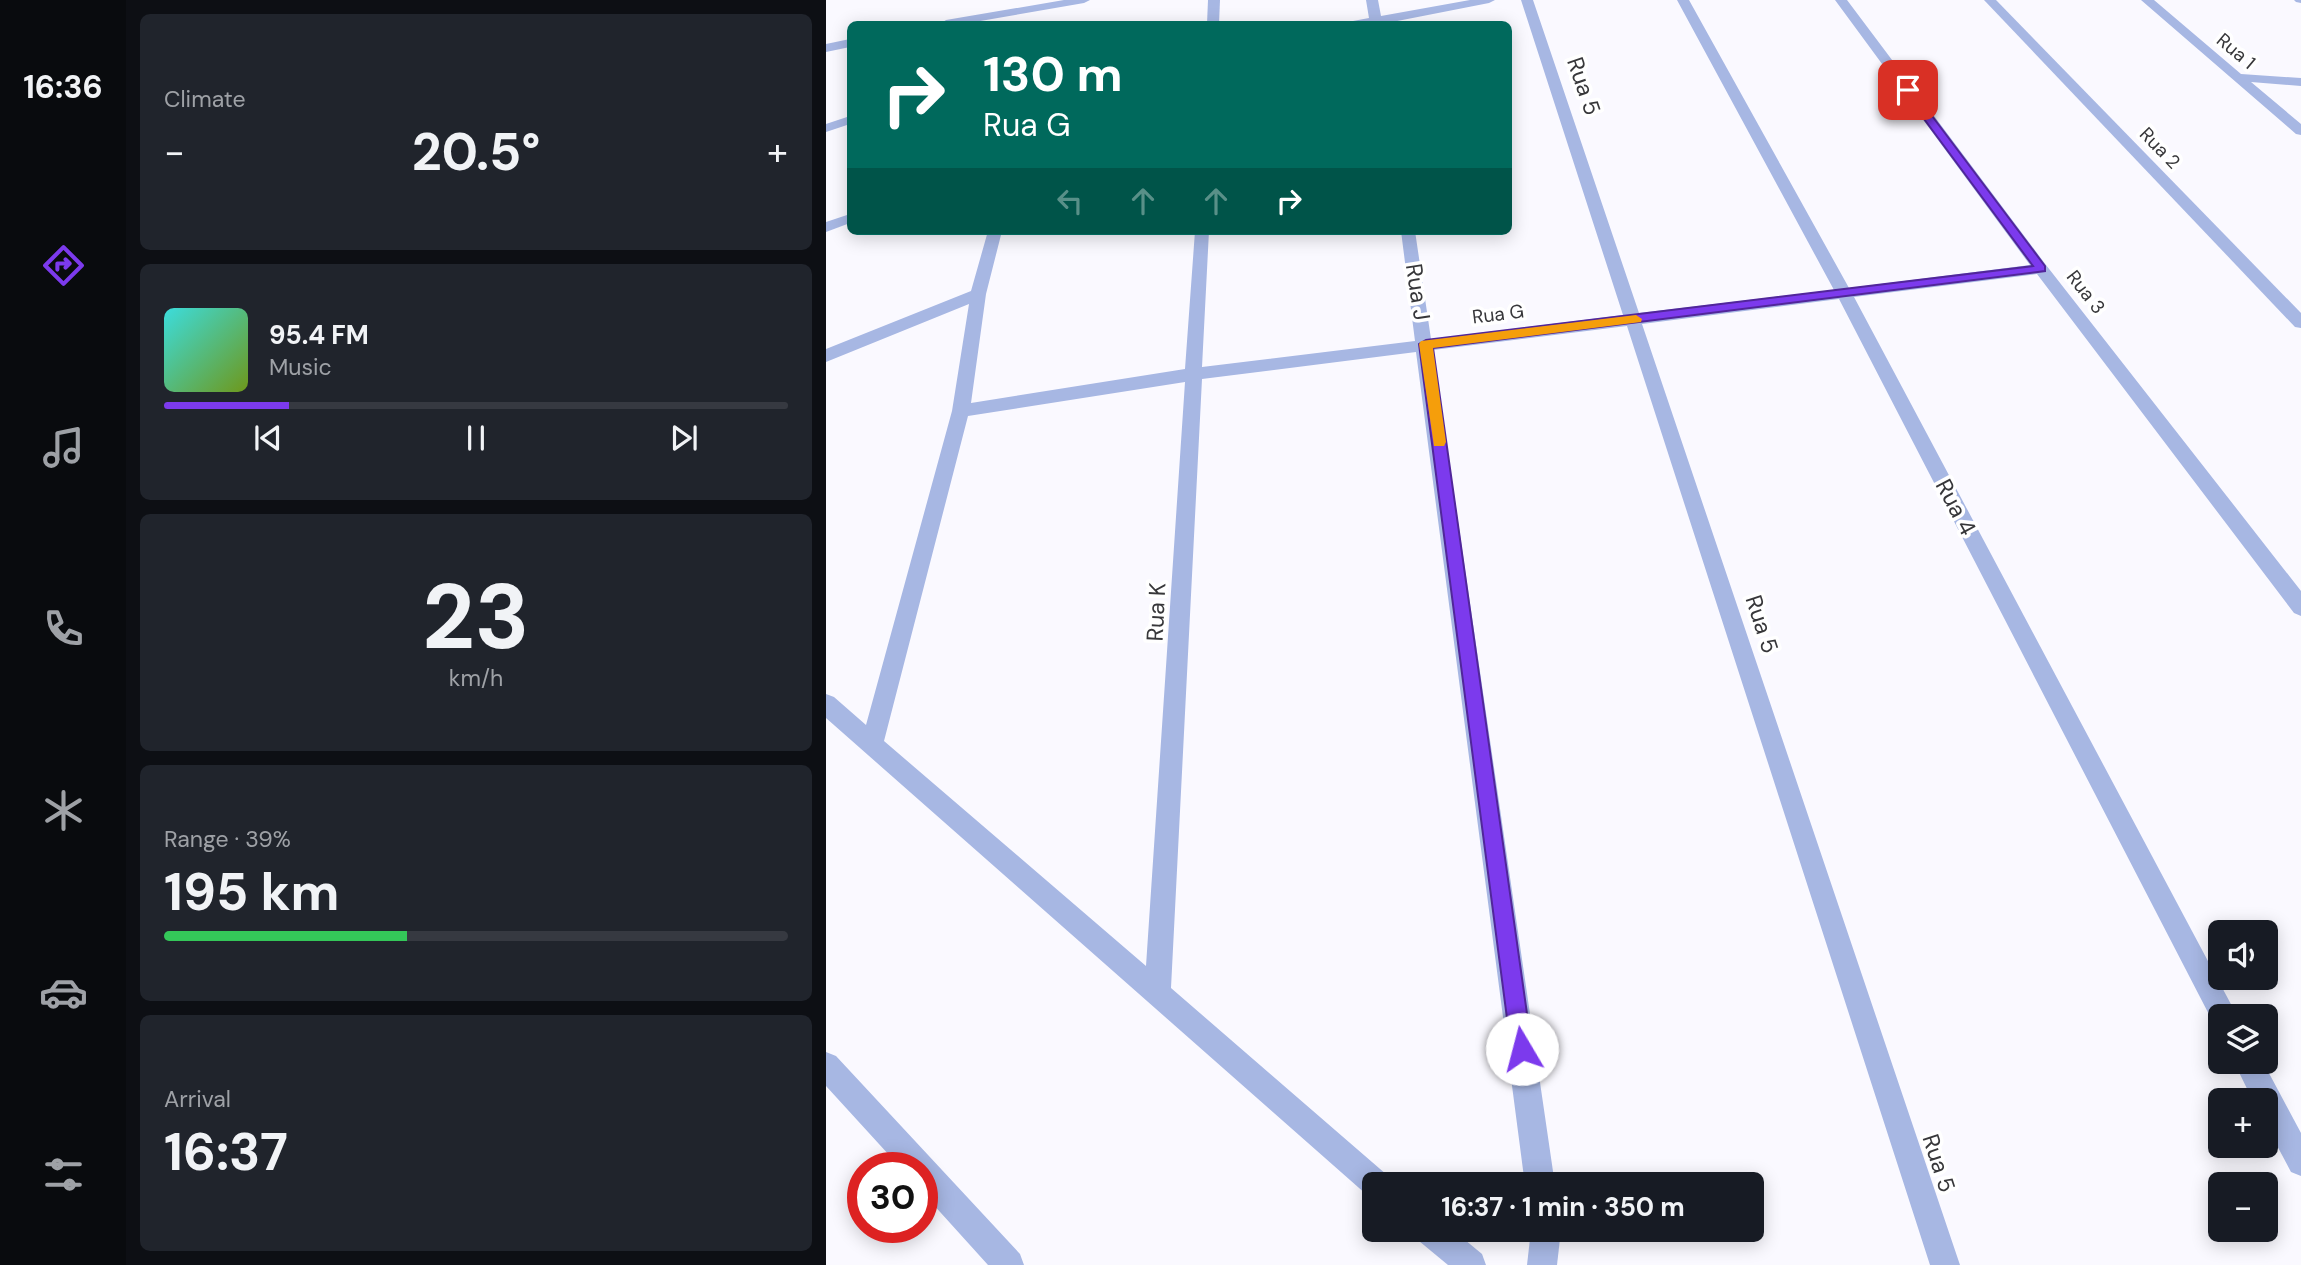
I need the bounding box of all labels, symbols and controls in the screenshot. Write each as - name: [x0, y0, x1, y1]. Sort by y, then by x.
- street label: Rua 1: [2211, 27, 2261, 75]
- text: 130 m: [983, 42, 1123, 106]
- icon: right: [868, 49, 959, 140]
- street label: Rua 5: [1560, 53, 1608, 119]
- pin: [1878, 60, 1938, 120]
- text: 16:36: [23, 66, 103, 108]
- icon: arrive: [1889, 71, 1927, 109]
- text: Climate: [164, 84, 246, 114]
- text: Rua G: [983, 104, 1071, 146]
- text: 20.5°: [412, 118, 540, 186]
- street label: Rua 2: [2134, 122, 2186, 174]
- text: −: [164, 127, 185, 177]
- text: +: [767, 127, 788, 177]
- icon: left: [1051, 182, 1089, 220]
- icon: ahead: [1124, 182, 1162, 220]
- icon: ahead: [1197, 182, 1235, 220]
- icon: right: [1270, 182, 1308, 220]
- icon: directions: [39, 241, 88, 290]
- street label: Rua J: [1399, 262, 1437, 322]
- street label: Rua 3: [2061, 265, 2111, 319]
- street label: Rua G: [1471, 298, 1525, 330]
- text: 95.4 FM: [269, 318, 369, 352]
- text: Music: [269, 352, 332, 382]
- icon: previous: [249, 419, 287, 457]
- icon: pause: [457, 419, 495, 457]
- icon: next: [665, 419, 703, 457]
- icon: music: [39, 423, 88, 472]
- street label: Rua 4: [1929, 474, 1983, 540]
- text: 23: [422, 558, 530, 676]
- street label: Rua K: [1139, 582, 1173, 642]
- street label: Rua 5: [1739, 591, 1785, 657]
- icon: phone: [39, 604, 88, 653]
- text: km/h: [449, 663, 503, 693]
- icon: climate: [39, 786, 88, 835]
- text: Range · 39%: [164, 824, 291, 854]
- text: 195 km: [164, 858, 340, 926]
- map controls: [2208, 920, 2278, 1242]
- button: sound: [2208, 920, 2278, 990]
- icon: car: [39, 968, 88, 1017]
- button: layers: [2208, 1004, 2278, 1074]
- position arrow: [1485, 1012, 1559, 1086]
- text: Arrival: [164, 1084, 231, 1114]
- button: +: [2208, 1088, 2278, 1158]
- text: 16:37: [164, 1118, 288, 1186]
- street label: Rua 5: [1916, 1130, 1962, 1196]
- icon: filters: [39, 1150, 88, 1199]
- speed limit sign: 30: [847, 1152, 938, 1243]
- button: −: [2208, 1172, 2278, 1242]
- text: 16:37 · 1 min · 350 m: [1441, 1190, 1685, 1224]

